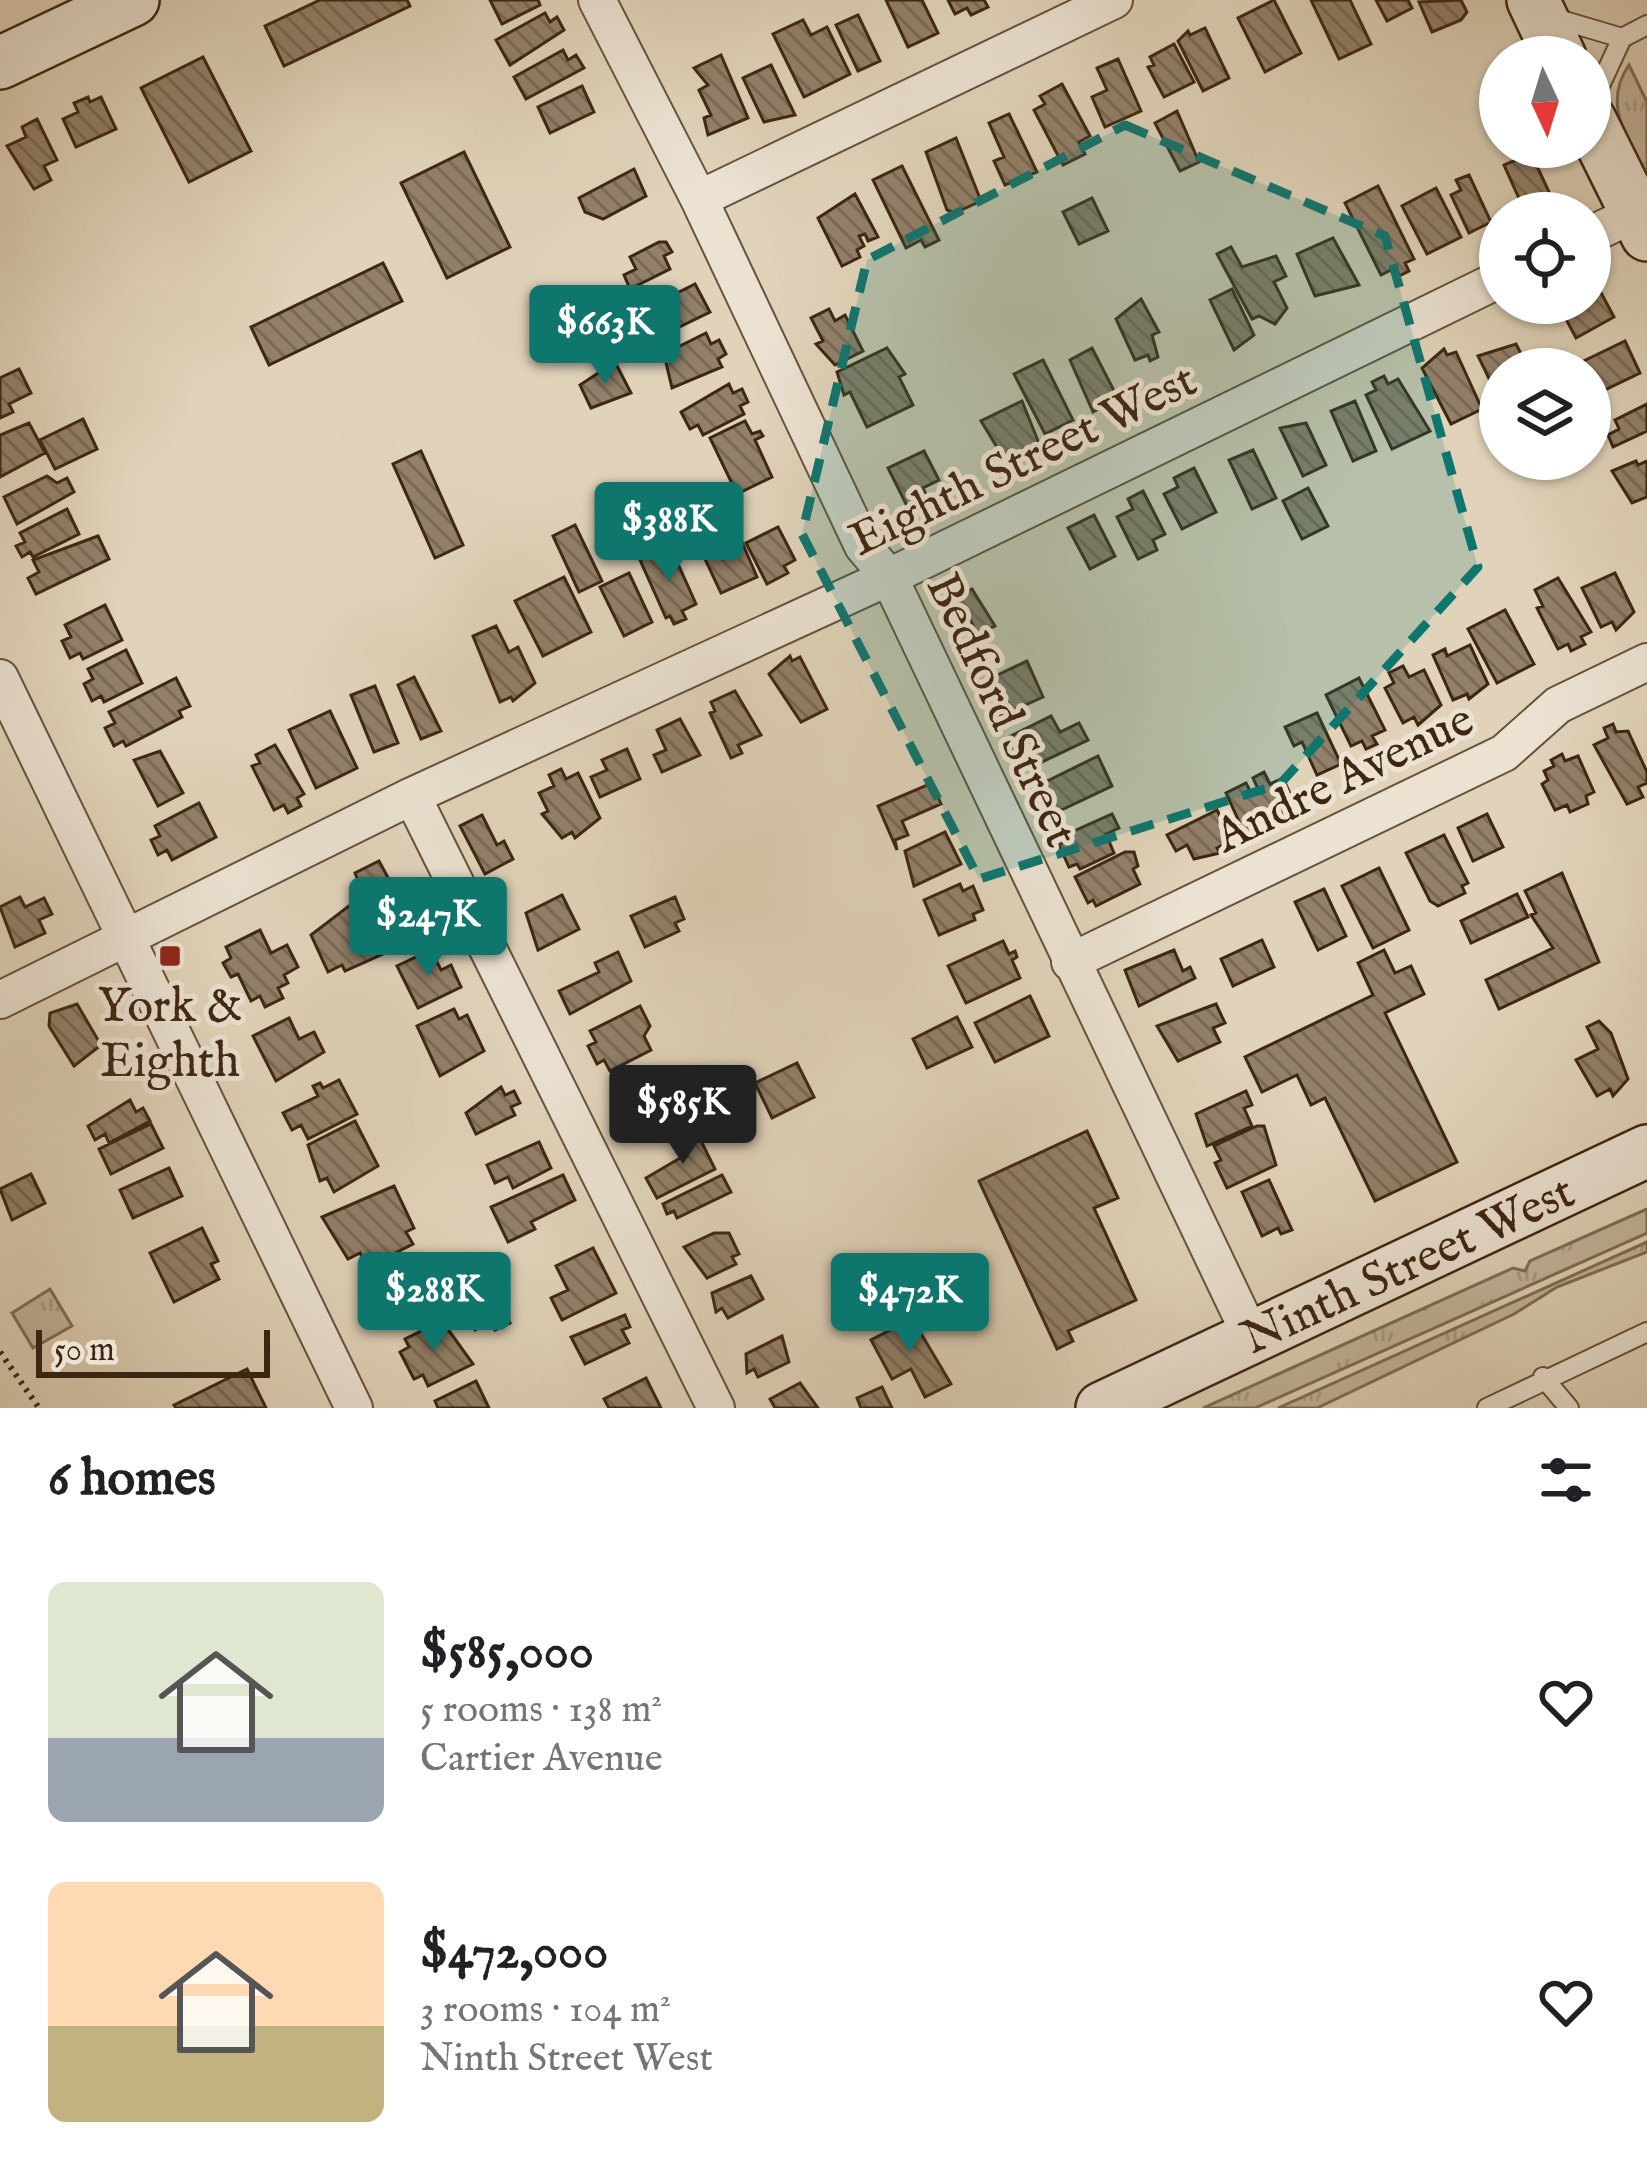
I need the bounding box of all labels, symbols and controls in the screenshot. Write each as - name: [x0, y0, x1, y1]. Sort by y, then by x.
- north arrow: [1479, 36, 1611, 168]
- map controls: [1479, 36, 1611, 480]
- button: locate: [1479, 192, 1611, 324]
- pin: $663K: [521, 285, 689, 387]
- text: $663K: [556, 299, 654, 348]
- button: layers: [1479, 348, 1611, 480]
- street label: Eighth Street West: [840, 352, 1207, 572]
- pin: $388K: [585, 482, 753, 584]
- text: $388K: [622, 496, 716, 545]
- street label: Bedford Street: [911, 564, 1090, 857]
- street label: Andre Avenue: [1205, 691, 1484, 868]
- pin: $247K: [344, 877, 512, 979]
- text: $247K: [376, 891, 480, 940]
- marker: York & Eighth: [157, 943, 183, 969]
- place label: York & Eighth: [97, 978, 243, 1093]
- pin: $585K: [599, 1065, 767, 1167]
- text: $585K: [636, 1079, 730, 1128]
- street label: Ninth Street West: [1233, 1163, 1585, 1370]
- pin: $288K: [350, 1252, 518, 1354]
- pin: $472K: [826, 1253, 994, 1355]
- text: $288K: [385, 1266, 483, 1315]
- text: $472K: [858, 1267, 962, 1316]
- scale bar: [36, 1324, 270, 1377]
- text: 50 m: [54, 1330, 115, 1372]
- icon: filters: [1533, 1447, 1599, 1513]
- text: 6 homes: [48, 1448, 216, 1513]
- text: $585,000: [420, 1621, 594, 1686]
- icon: home: [144, 1630, 288, 1774]
- icon: heart: [1533, 1669, 1599, 1735]
- text: 5 rooms · 138 m²: [420, 1686, 662, 1735]
- text: Cartier Avenue: [420, 1735, 663, 1784]
- text: $472,000: [420, 1921, 608, 1986]
- icon: home: [144, 1930, 288, 2074]
- icon: heart: [1533, 1969, 1599, 2035]
- text: 3 rooms · 104 m²: [420, 1986, 671, 2035]
- text: Ninth Street West: [420, 2035, 713, 2084]

